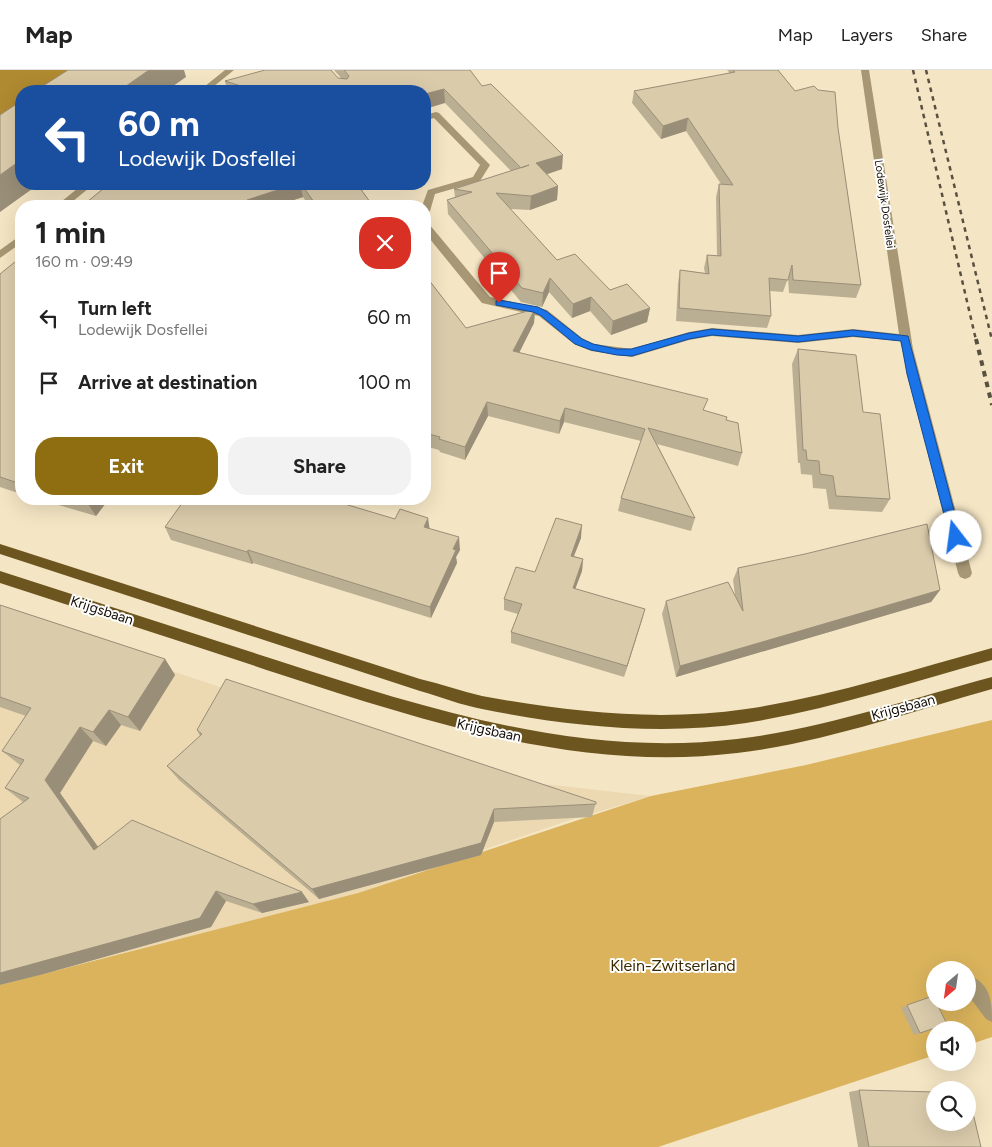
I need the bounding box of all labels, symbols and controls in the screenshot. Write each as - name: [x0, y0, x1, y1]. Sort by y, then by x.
- text: Map: [25, 20, 73, 49]
- text: Map: [778, 24, 813, 46]
- text: Layers: [841, 24, 893, 46]
- text: Share: [921, 24, 967, 46]
- text: 60 m: [118, 103, 200, 145]
- icon: left: [35, 105, 100, 170]
- text: Lodewijk Dosfellei: [118, 145, 296, 172]
- street label: Lodewijk Dosfellei: [872, 159, 897, 249]
- text: 1 min: [35, 214, 106, 251]
- button: close: [359, 217, 411, 269]
- text: 160 m · 09:49: [35, 252, 133, 271]
- pin: [478, 252, 520, 303]
- icon: arrive: [485, 259, 513, 287]
- text: Turn left: [78, 297, 152, 320]
- icon: left: [35, 304, 63, 332]
- text: 60 m: [367, 306, 411, 329]
- text: Lodewijk Dosfellei: [78, 320, 208, 339]
- icon: arrive: [35, 369, 63, 397]
- text: Arrive at destination: [78, 371, 257, 394]
- text: 100 m: [358, 371, 411, 394]
- button: Exit: [35, 437, 218, 495]
- button: Share: [228, 437, 411, 495]
- position arrow: [929, 510, 981, 562]
- street label: Krijgsbaan: [68, 592, 136, 629]
- street label: Krijgsbaan: [869, 691, 937, 724]
- street label: Krijgsbaan: [455, 715, 523, 746]
- park label: Klein-Zwitserland: [610, 956, 736, 975]
- north arrow: [926, 961, 976, 1011]
- map controls: [926, 961, 976, 1131]
- button: sound: [926, 1021, 976, 1071]
- button: search: [926, 1081, 976, 1131]

